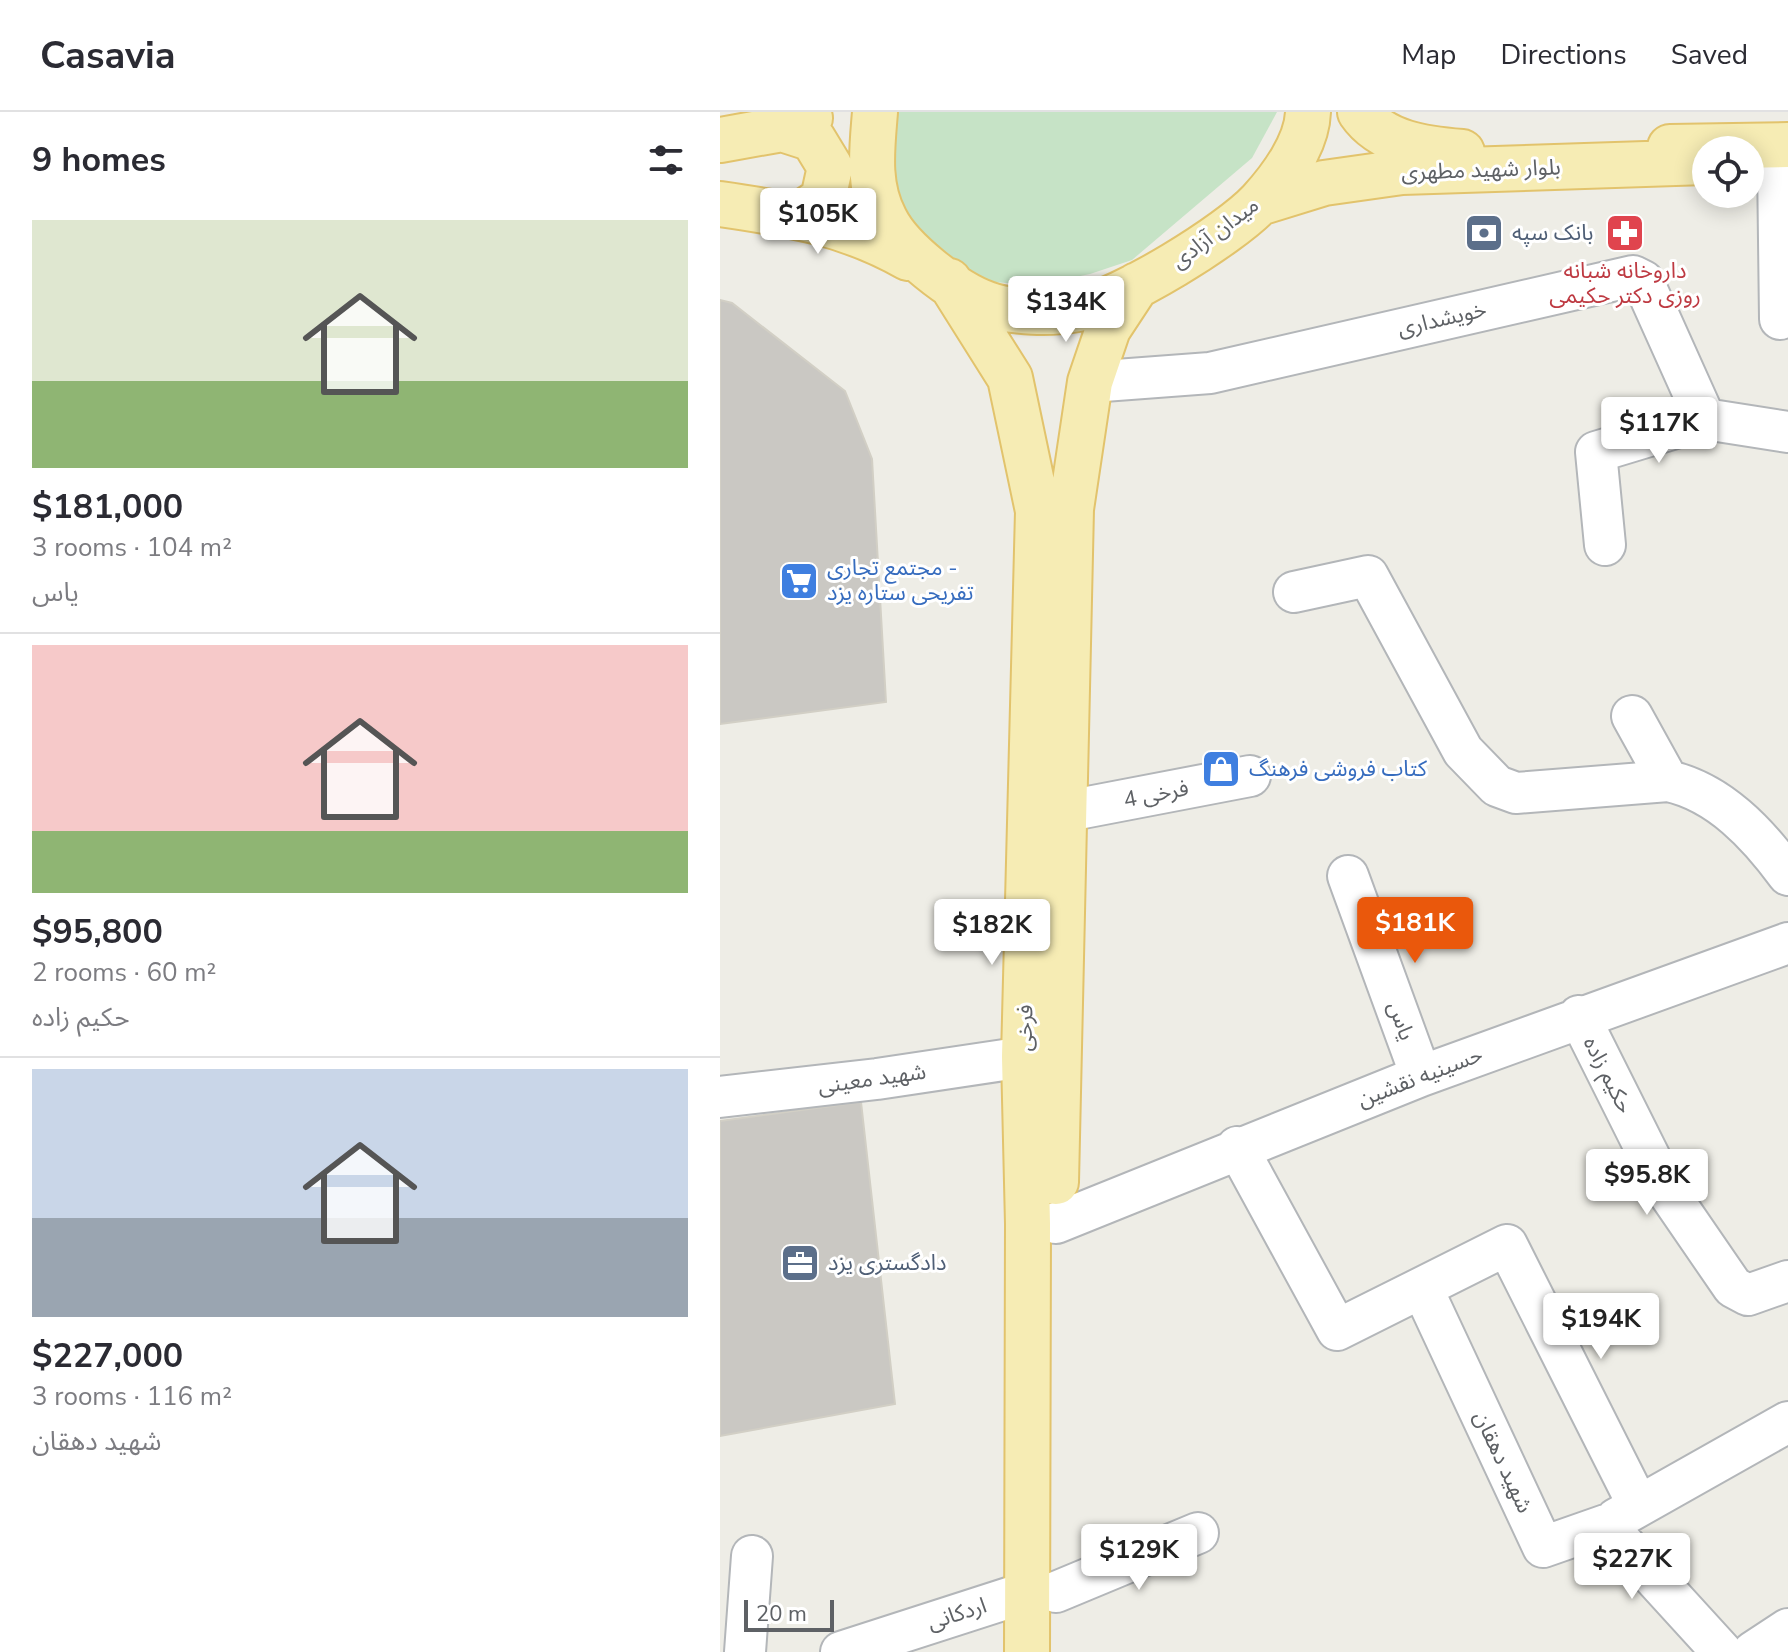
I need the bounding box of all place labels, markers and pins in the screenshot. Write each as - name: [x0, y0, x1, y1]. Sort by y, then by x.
- pin: $105K: [762, 188, 874, 256]
- bank icon: بانک سپه: [1463, 212, 1505, 254]
- pharmacy icon: داروخانه شبانه روزی دکتر حکیمی: [1604, 212, 1646, 254]
- place label: بانک سپه: [1512, 218, 1594, 248]
- place label: داروخانه شبانه روزی دکتر حکیمی: [1549, 256, 1701, 311]
- pin: $134K: [1010, 276, 1122, 344]
- pin: $117K: [1603, 397, 1715, 465]
- place label: مجتمع تجاری - تفریحی ستاره یزد: [827, 553, 974, 608]
- supermarket icon: مجتمع تجاری - تفریحی ستاره یزد: [778, 560, 820, 602]
- shop icon: کتاب فروشی فرهنگ: [1200, 748, 1242, 790]
- place label: کتاب فروشی فرهنگ: [1249, 754, 1428, 784]
- pin: $181K: [1359, 897, 1471, 965]
- pin: $182K: [936, 899, 1048, 967]
- pin: $95.8K: [1582, 1149, 1712, 1217]
- office icon: دادگستری یزد: [779, 1242, 821, 1284]
- place label: دادگستری یزد: [828, 1248, 946, 1278]
- pin: $194K: [1545, 1293, 1657, 1361]
- pin: $129K: [1083, 1524, 1195, 1592]
- pin: $227K: [1576, 1533, 1688, 1601]

